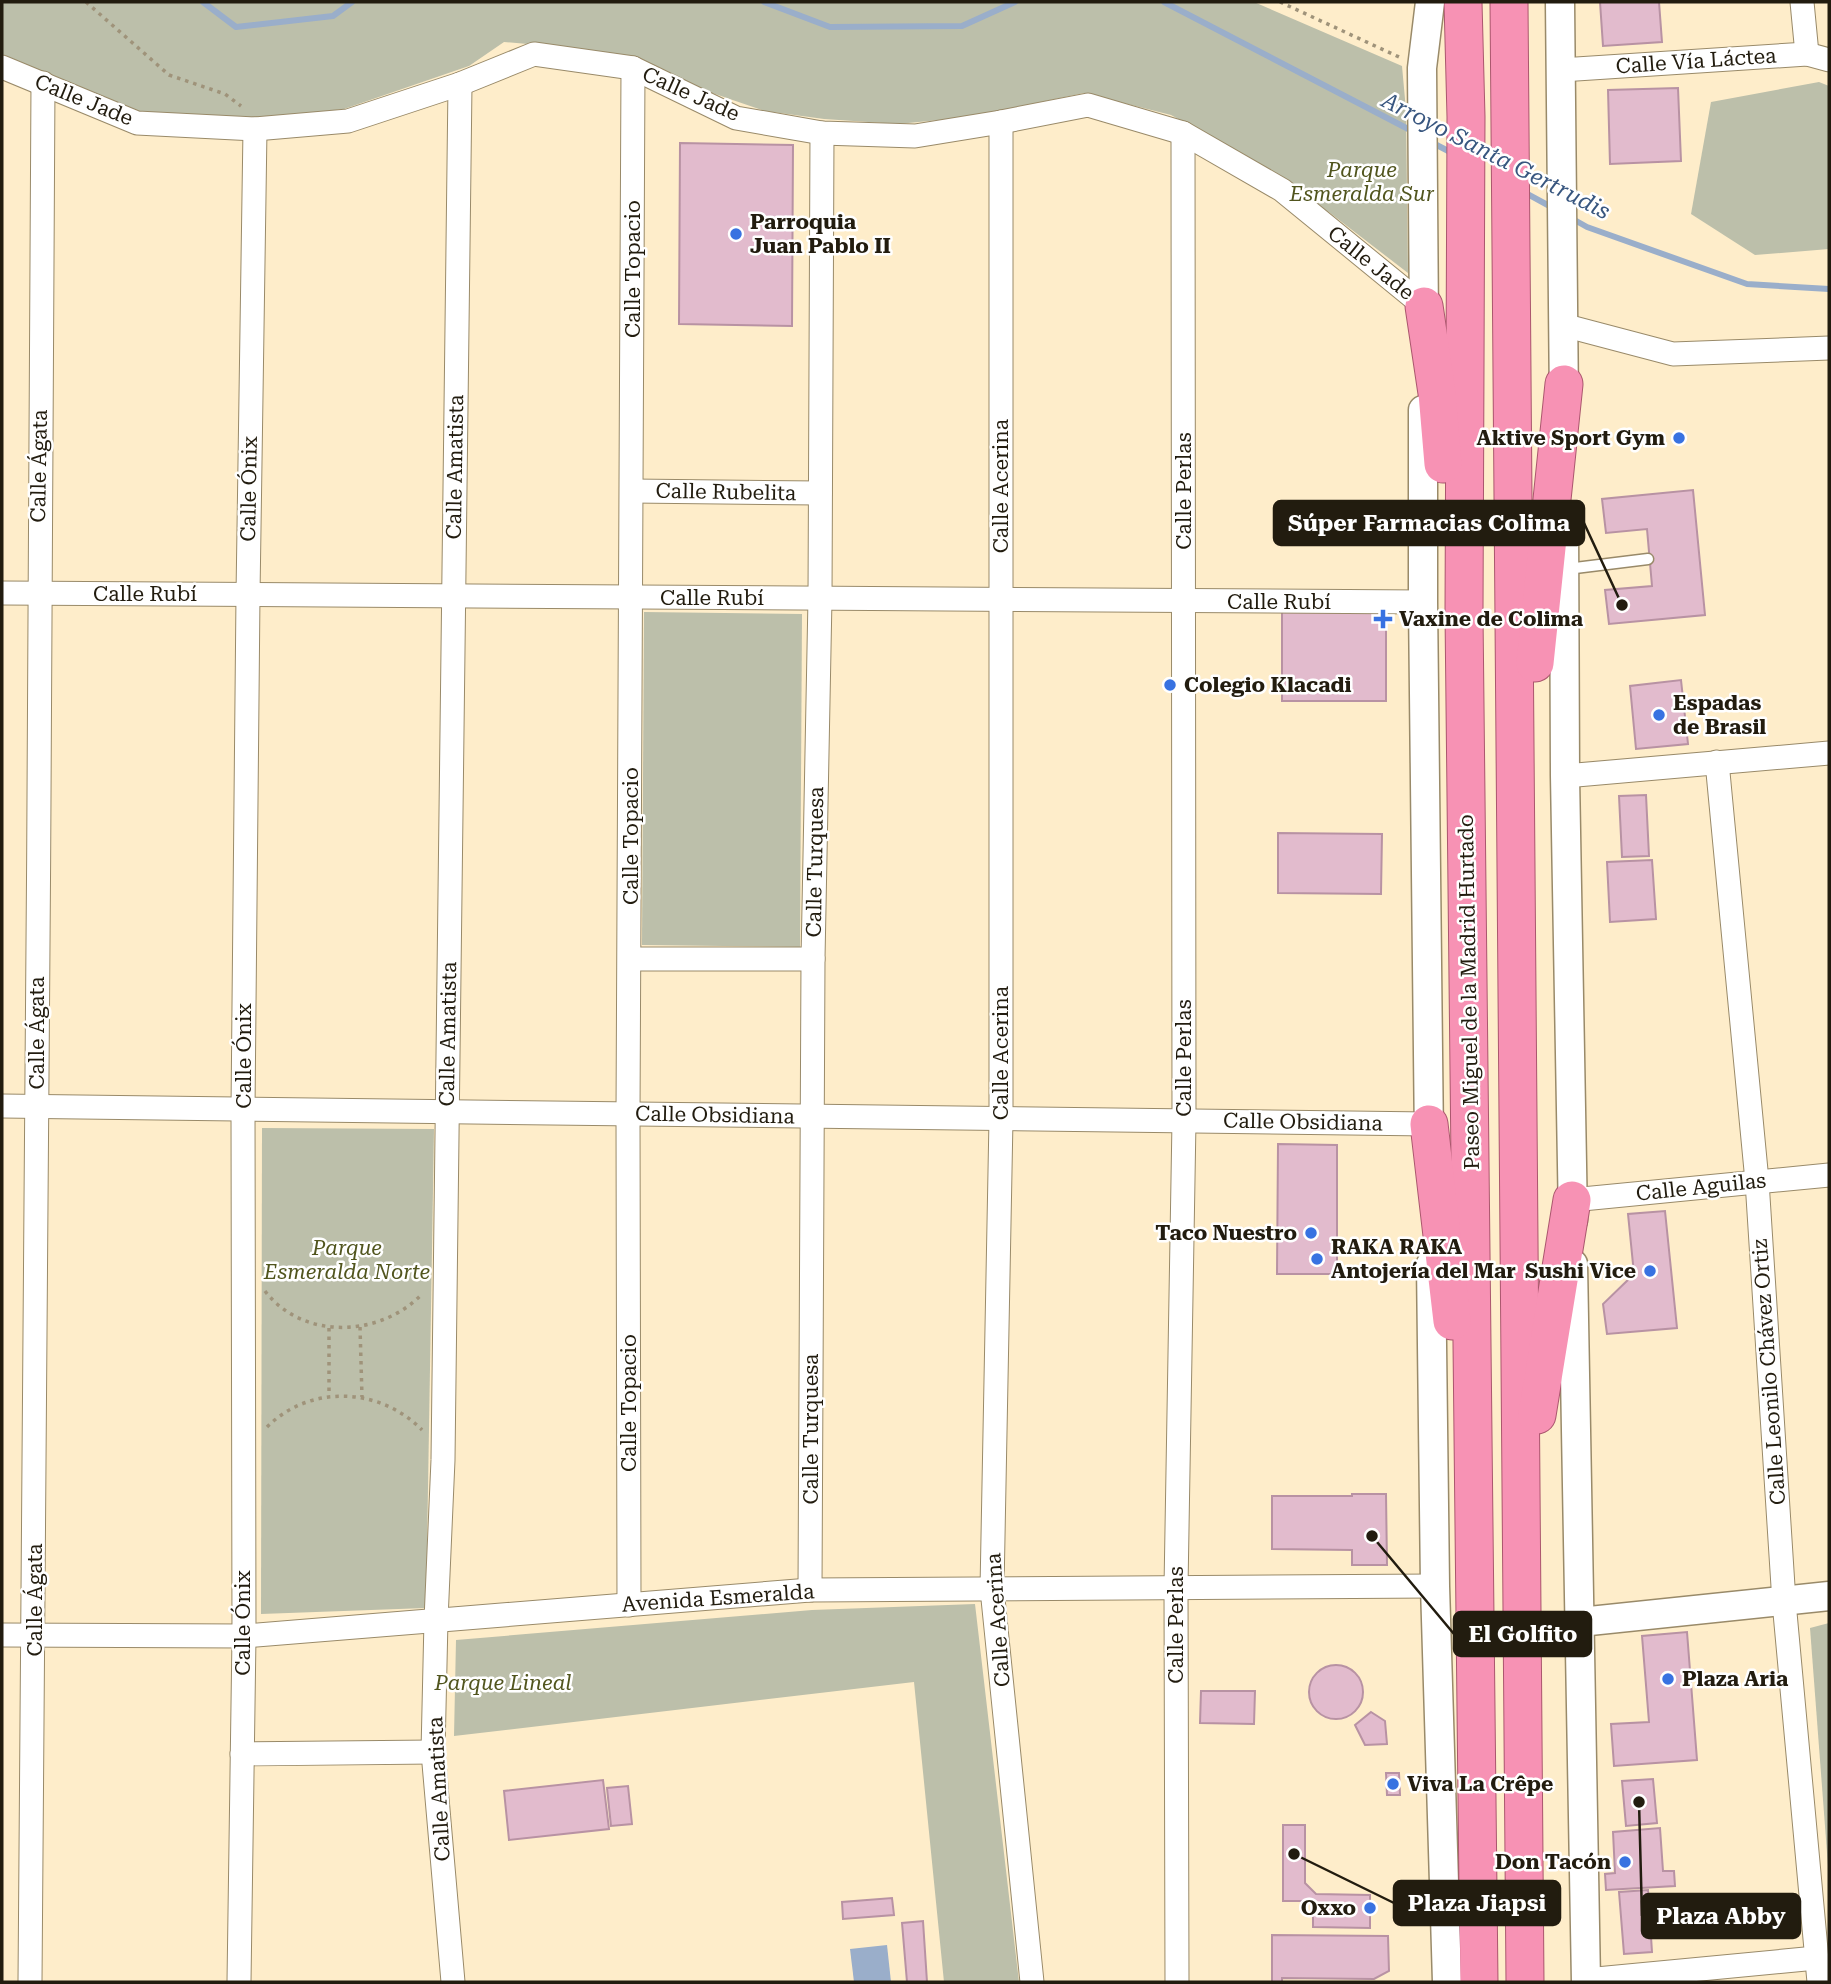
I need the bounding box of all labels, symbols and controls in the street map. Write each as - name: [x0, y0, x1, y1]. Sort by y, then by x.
- street label: Calle Vía Láctea: [1615, 43, 1778, 79]
- street label: Calle Jade: [639, 62, 743, 126]
- street label: Calle Jade: [31, 69, 137, 131]
- water label: Arroyo Santa Gertrudis: [1376, 86, 1615, 225]
- park label: Parque Esmeralda Sur: [1289, 158, 1435, 206]
- street label: Calle Topacio: [621, 200, 645, 338]
- place label: Parroquia Juan Pablo II: [750, 210, 891, 258]
- street label: Calle Jade: [1323, 221, 1419, 305]
- marker: Parroquia Juan Pablo II: [728, 226, 744, 242]
- street label: Calle Amatista: [442, 394, 468, 540]
- street label: Calle Ágata: [25, 409, 52, 523]
- street label: Calle Acerina: [989, 418, 1013, 553]
- place label: Aktive Sport Gym: [1476, 426, 1665, 450]
- marker: Aktive Sport Gym: [1671, 430, 1687, 446]
- street label: Calle Perlas: [1172, 432, 1196, 550]
- street label: Calle Ónix: [235, 436, 262, 542]
- street label: Calle Rubelita: [655, 479, 797, 505]
- callout: Súper Farmacias Colima: [1274, 501, 1584, 545]
- text: Súper Farmacias Colima: [1288, 510, 1570, 537]
- street label: Calle Rubí: [93, 582, 197, 606]
- street label: Calle Rubí: [660, 586, 764, 610]
- street label: Calle Rubí: [1227, 590, 1331, 614]
- place label: Vaxine de Colima: [1399, 607, 1584, 631]
- marker: Vaxine de Colima: [1373, 609, 1393, 629]
- place label: Colegio Klacadi: [1184, 673, 1351, 697]
- marker: Colegio Klacadi: [1162, 677, 1178, 693]
- place label: Espadas de Brasil: [1673, 691, 1766, 739]
- marker: Espadas de Brasil: [1651, 707, 1667, 723]
- street label: Calle Topacio: [619, 767, 643, 905]
- street label: Calle Turquesa: [802, 786, 828, 938]
- street label: Paseo Miguel de la Madrid Hurtado: [1454, 814, 1484, 1170]
- street label: Calle Amatista: [435, 961, 461, 1107]
- street label: Calle Ágata: [24, 976, 49, 1090]
- street label: Calle Acerina: [989, 985, 1013, 1120]
- street label: Calle Perlas: [1172, 999, 1196, 1117]
- street label: Calle Ónix: [231, 1003, 256, 1109]
- street label: Calle Obsidiana: [635, 1102, 796, 1128]
- street label: Calle Obsidiana: [1223, 1109, 1384, 1135]
- street label: Calle Aguilas: [1635, 1168, 1767, 1206]
- place label: Taco Nuestro: [1155, 1221, 1297, 1245]
- marker: Taco Nuestro: [1303, 1225, 1319, 1241]
- place label: RAKA RAKA Antojería del Mar: [1331, 1235, 1516, 1283]
- park label: Parque Esmeralda Norte: [263, 1236, 430, 1284]
- street label: Calle Leonilo Chávez Ortiz: [1748, 1238, 1790, 1506]
- marker: RAKA RAKA Antojería del Mar: [1309, 1251, 1325, 1267]
- place label: Sushi Vice: [1525, 1259, 1636, 1283]
- marker: Sushi Vice: [1642, 1263, 1658, 1279]
- street label: Calle Topacio: [617, 1334, 641, 1472]
- street label: Calle Turquesa: [799, 1353, 823, 1504]
- street label: Calle Ágata: [22, 1543, 47, 1657]
- street label: Calle Acerina: [981, 1551, 1015, 1688]
- street label: Calle Perlas: [1164, 1566, 1188, 1684]
- street label: Calle Ónix: [230, 1570, 255, 1676]
- street label: Avenida Esmeralda: [621, 1579, 816, 1617]
- callout: El Golfito: [1454, 1612, 1591, 1656]
- text: El Golfito: [1469, 1621, 1578, 1648]
- place label: Plaza Aria: [1682, 1667, 1789, 1691]
- park label: Parque Lineal: [433, 1671, 572, 1695]
- marker: Plaza Aria: [1660, 1671, 1676, 1687]
- street label: Calle Amatista: [423, 1715, 455, 1862]
- place label: Viva La Crêpe: [1407, 1772, 1553, 1796]
- marker: Viva La Crêpe: [1385, 1776, 1401, 1792]
- place label: Don Tacón: [1495, 1850, 1611, 1874]
- marker: Don Tacón: [1617, 1854, 1633, 1870]
- callout: Plaza Jiapsi: [1394, 1881, 1560, 1925]
- text: Plaza Jiapsi: [1408, 1890, 1547, 1917]
- callout: Plaza Abby: [1642, 1894, 1800, 1938]
- place label: Oxxo: [1301, 1896, 1356, 1920]
- marker: Oxxo: [1362, 1900, 1378, 1916]
- text: Plaza Abby: [1656, 1903, 1786, 1930]

